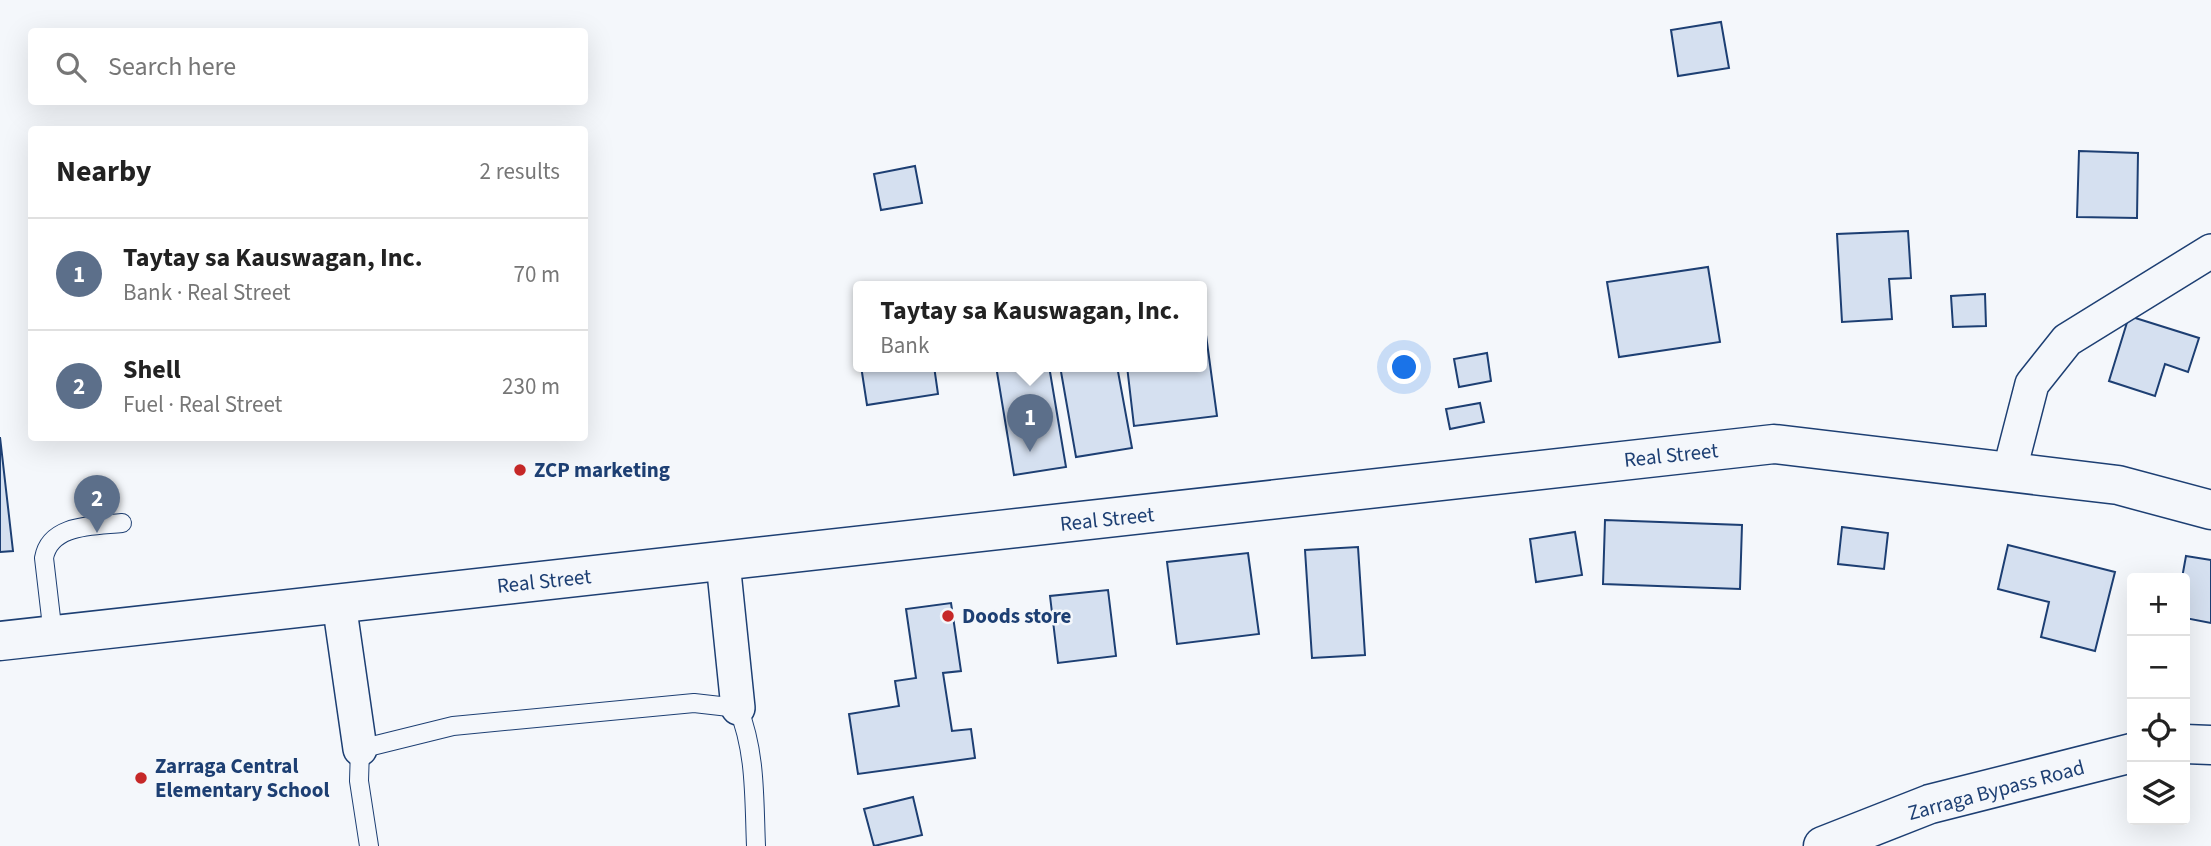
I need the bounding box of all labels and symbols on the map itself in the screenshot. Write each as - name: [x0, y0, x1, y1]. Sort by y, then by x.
- your location: [1387, 350, 1421, 384]
- pin: 1: [1007, 394, 1053, 452]
- street label: Real Street: [1622, 435, 1720, 475]
- place label: ZCP marketing: [534, 455, 670, 485]
- marker: ZCP marketing: [512, 462, 528, 478]
- pin: 2: [74, 475, 120, 533]
- street label: Real Street: [1058, 499, 1156, 539]
- street label: Real Street: [495, 561, 593, 601]
- place label: Doods store: [962, 601, 1072, 631]
- marker: Doods store: [940, 608, 956, 624]
- place label: Zarraga Central Elementary School: [155, 751, 329, 805]
- street label: Zarraga Bypass Road: [1904, 752, 2088, 828]
- marker: Zarraga Central Elementary School: [133, 770, 149, 786]

